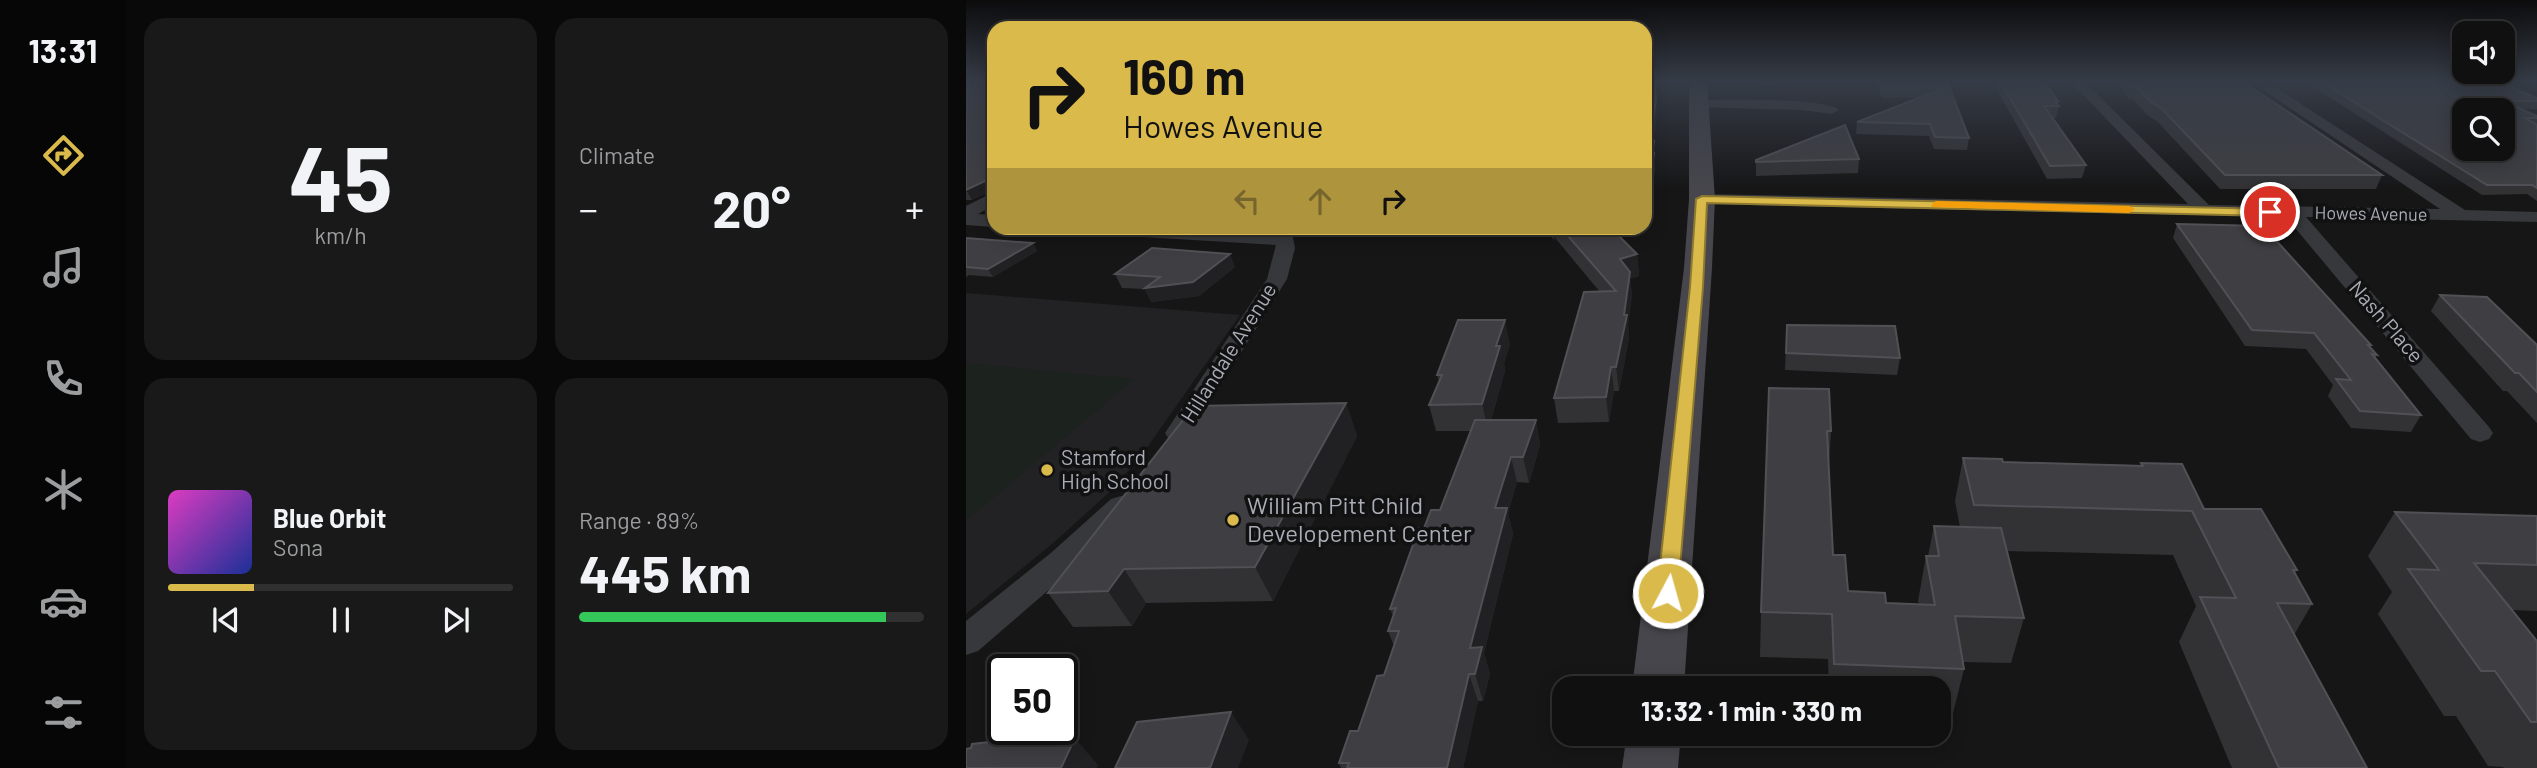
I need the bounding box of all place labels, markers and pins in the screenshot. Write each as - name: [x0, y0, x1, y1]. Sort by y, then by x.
- pin: [2240, 182, 2300, 242]
- place label: Stamford High School: [1061, 444, 1169, 493]
- marker: Stamford High School: [1039, 462, 1055, 478]
- place label: William Pitt Child Developement Center: [1247, 490, 1472, 547]
- marker: William Pitt Child Developement Center: [1225, 512, 1241, 528]

